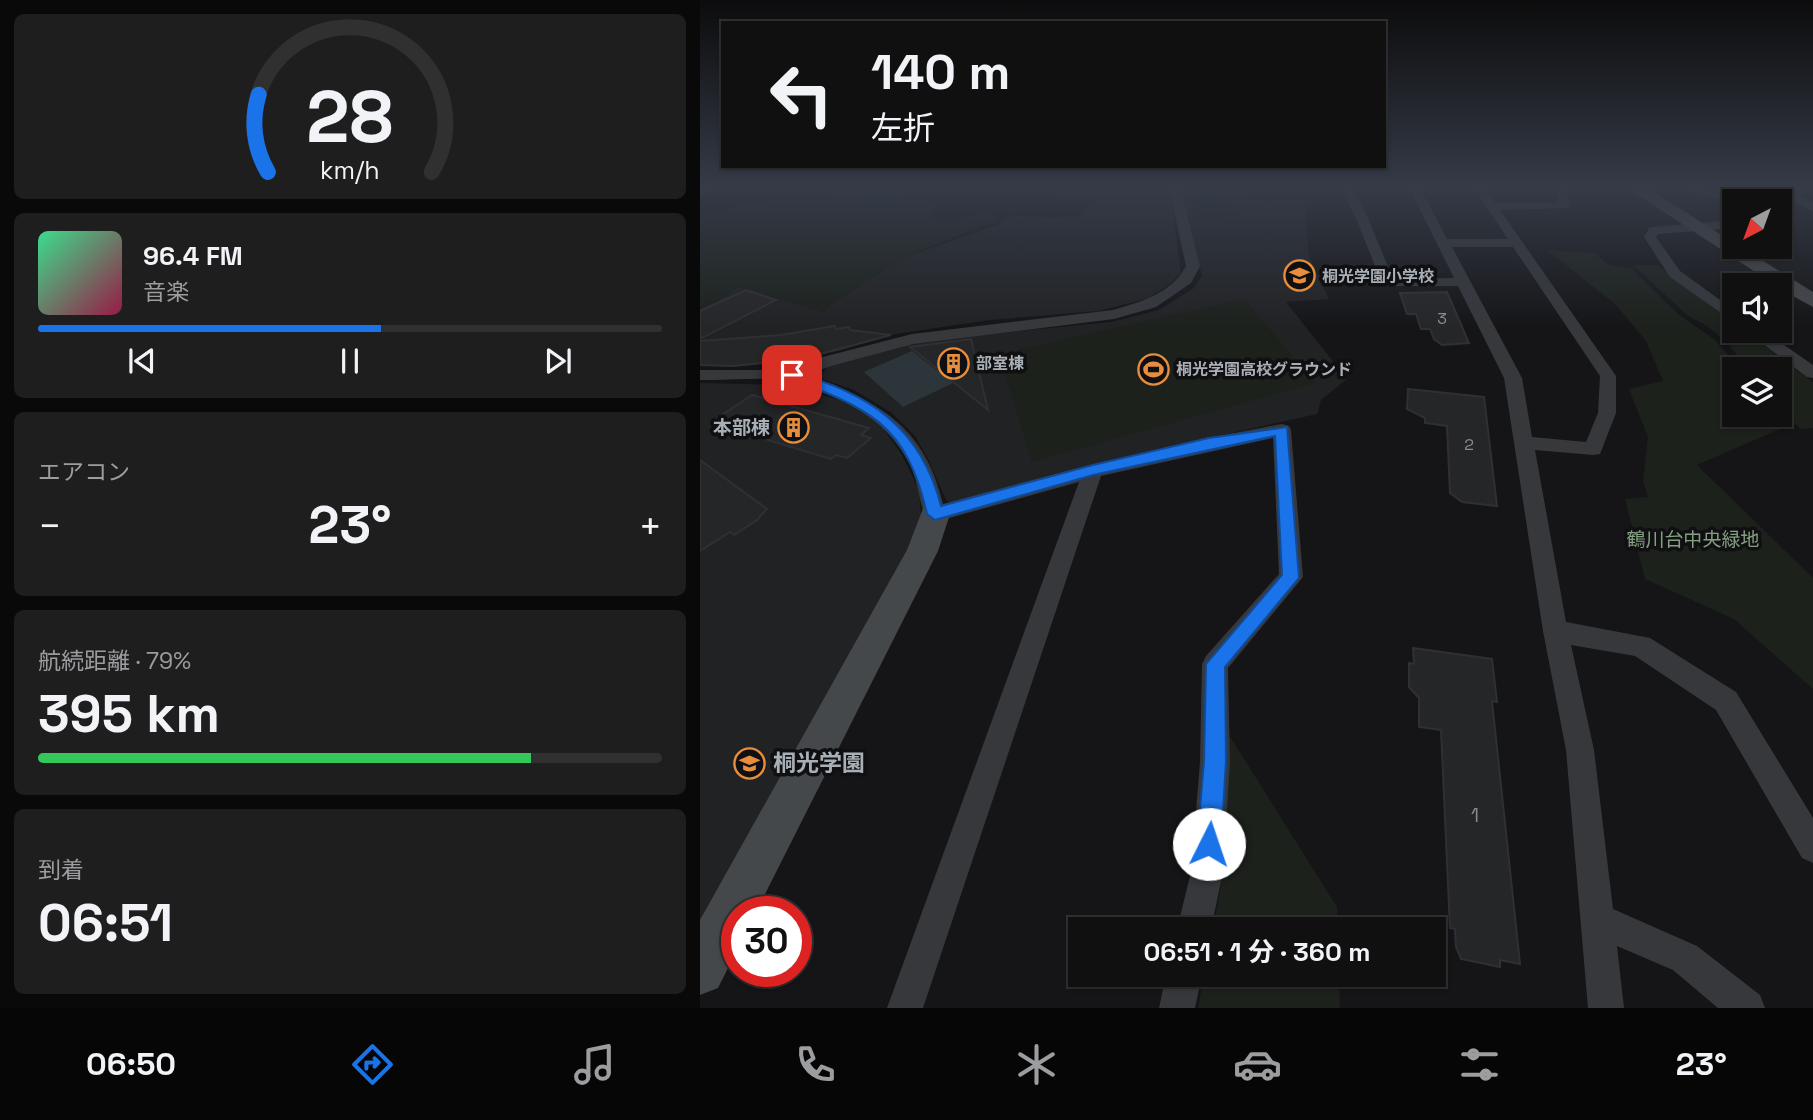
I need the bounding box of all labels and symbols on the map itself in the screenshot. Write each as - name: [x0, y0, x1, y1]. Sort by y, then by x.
- north arrow: [1722, 189, 1792, 259]
- school or university icon: 桐光学園小学校: [1282, 259, 1316, 293]
- place label: 桐光学園小学校: [1322, 266, 1434, 287]
- house number: 3: [1437, 308, 1447, 329]
- pin: [762, 345, 822, 405]
- building icon: 部室棟: [936, 346, 970, 380]
- sports icon: 桐光学園高校グラウンド: [1136, 352, 1170, 386]
- place label: 部室棟: [976, 353, 1024, 374]
- place label: 桐光学園高校グラウンド: [1176, 359, 1352, 380]
- building icon: 本部棟: [776, 410, 810, 444]
- place label: 本部棟: [713, 415, 770, 440]
- house number: 2: [1464, 434, 1474, 455]
- park label: 鶴川台中央緑地: [1626, 527, 1760, 552]
- school or university icon: 桐光学園: [733, 746, 767, 780]
- place label: 桐光学園: [773, 748, 865, 778]
- house number: 1: [1471, 803, 1479, 828]
- position arrow: [1172, 807, 1246, 881]
- speed limit sign: 30: [721, 896, 812, 987]

